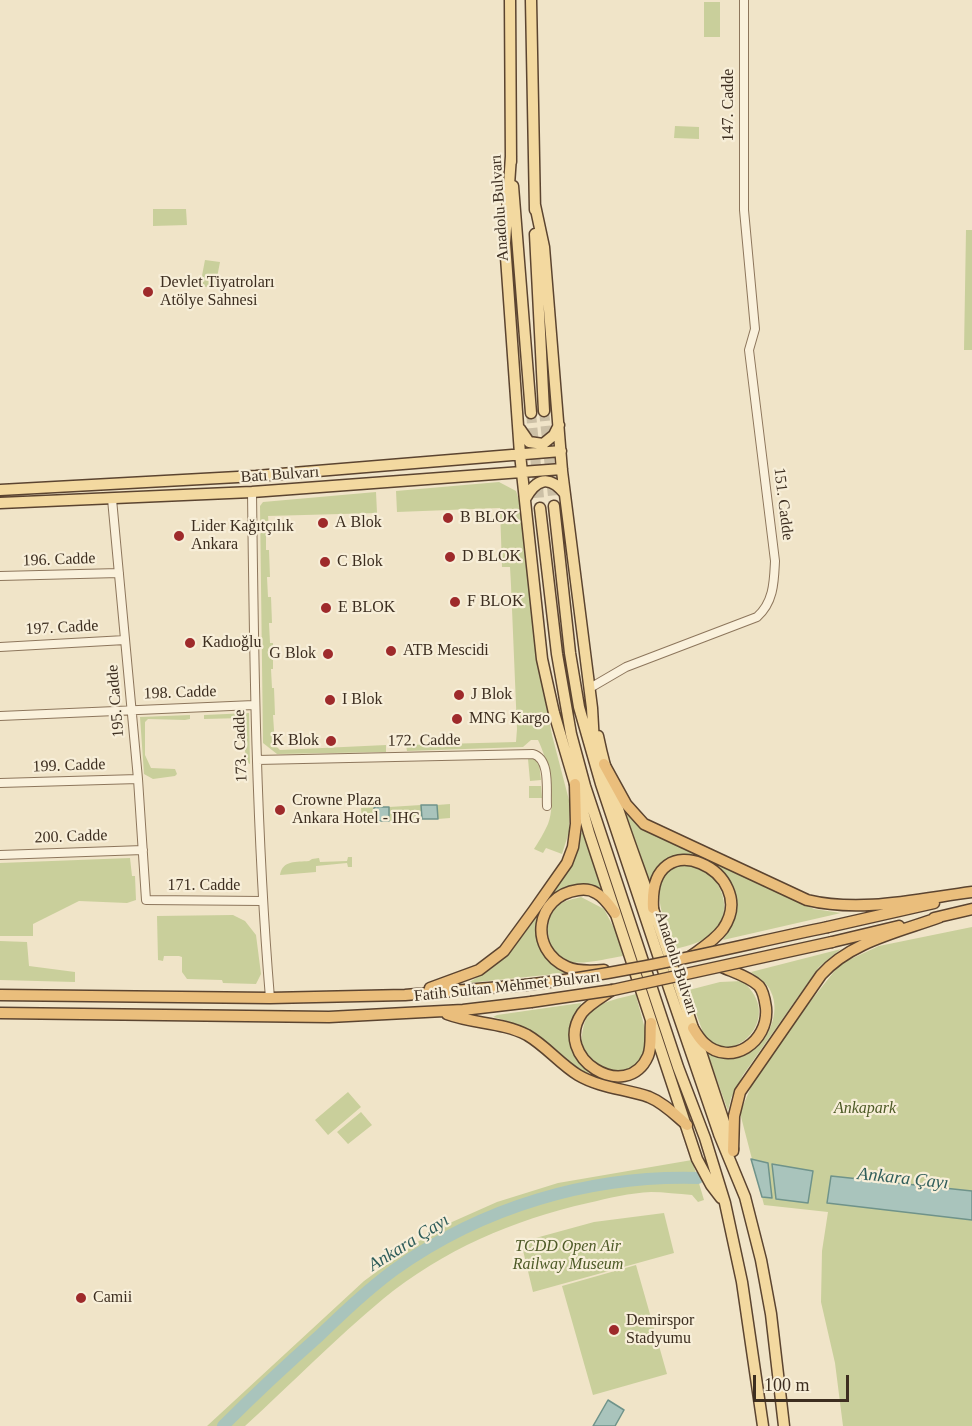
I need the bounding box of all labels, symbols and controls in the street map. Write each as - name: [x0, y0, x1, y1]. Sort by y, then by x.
- street label: 147. Cadde: [719, 69, 739, 141]
- street label: Anadolu Bulvarı: [487, 154, 513, 262]
- place label: Devlet Tiyatroları Atölye Sahnesi: [160, 273, 274, 311]
- marker: Devlet Tiyatroları Atölye Sahnesi: [141, 285, 155, 299]
- street label: Batı Bulvarı: [240, 463, 320, 487]
- street label: 151. Cadde: [769, 467, 797, 541]
- place label: B BLOK: [460, 508, 518, 528]
- marker: B BLOK: [441, 511, 455, 525]
- place label: A Blok: [335, 513, 382, 533]
- marker: A Blok: [316, 516, 330, 530]
- place label: Lider Kağıtçılık Ankara: [191, 517, 294, 555]
- marker: Lider Kağıtçılık Ankara: [172, 529, 186, 543]
- place label: D BLOK: [462, 547, 521, 567]
- street label: 196. Cadde: [22, 549, 96, 571]
- marker: D BLOK: [443, 550, 457, 564]
- place label: C Blok: [337, 552, 383, 572]
- marker: C Blok: [318, 555, 332, 569]
- place label: F BLOK: [467, 592, 523, 612]
- marker: F BLOK: [448, 595, 462, 609]
- place label: E BLOK: [338, 598, 395, 618]
- marker: E BLOK: [319, 601, 333, 615]
- street label: 197. Cadde: [25, 617, 99, 639]
- place label: Kadıoğlu: [202, 633, 262, 653]
- marker: Kadıoğlu: [183, 636, 197, 650]
- place label: ATB Mescidi: [403, 641, 489, 661]
- place label: G Blok: [269, 644, 316, 664]
- marker: ATB Mescidi: [384, 644, 398, 658]
- marker: G Blok: [321, 647, 335, 661]
- street label: 195. Cadde: [103, 664, 129, 738]
- street label: 198. Cadde: [143, 682, 217, 704]
- place label: J Blok: [471, 685, 512, 705]
- marker: J Blok: [452, 688, 466, 702]
- place label: I Blok: [342, 690, 382, 710]
- marker: I Blok: [323, 693, 337, 707]
- street label: 173. Cadde: [230, 709, 252, 783]
- place label: MNG Kargo: [469, 709, 550, 729]
- marker: MNG Kargo: [450, 712, 464, 726]
- place label: K Blok: [272, 731, 319, 751]
- street label: 172. Cadde: [387, 731, 461, 751]
- marker: K Blok: [324, 734, 338, 748]
- street label: 199. Cadde: [32, 755, 106, 777]
- place label: Crowne Plaza Ankara Hotel - IHG: [292, 791, 420, 829]
- marker: Crowne Plaza Ankara Hotel - IHG: [273, 803, 287, 817]
- street label: 200. Cadde: [34, 826, 108, 848]
- street label: 171. Cadde: [168, 876, 240, 896]
- street label: Anadolu Bulvarı: [650, 909, 702, 1017]
- street label: Fatih Sultan Mehmet Bulvarı: [413, 968, 601, 1006]
- park label: Ankapark: [834, 1099, 896, 1119]
- water label: Ankara Çayı: [856, 1163, 950, 1195]
- water label: Ankara Çayı: [364, 1210, 454, 1276]
- park label: TCDD Open Air Railway Museum: [513, 1237, 623, 1275]
- place label: Camii: [93, 1288, 132, 1308]
- marker: Camii: [74, 1291, 88, 1305]
- place label: Demirspor Stadyumu: [626, 1311, 694, 1349]
- marker: Demirspor Stadyumu: [607, 1323, 621, 1337]
- scale bar: [756, 1363, 852, 1401]
- text: 100 m: [764, 1375, 810, 1395]

